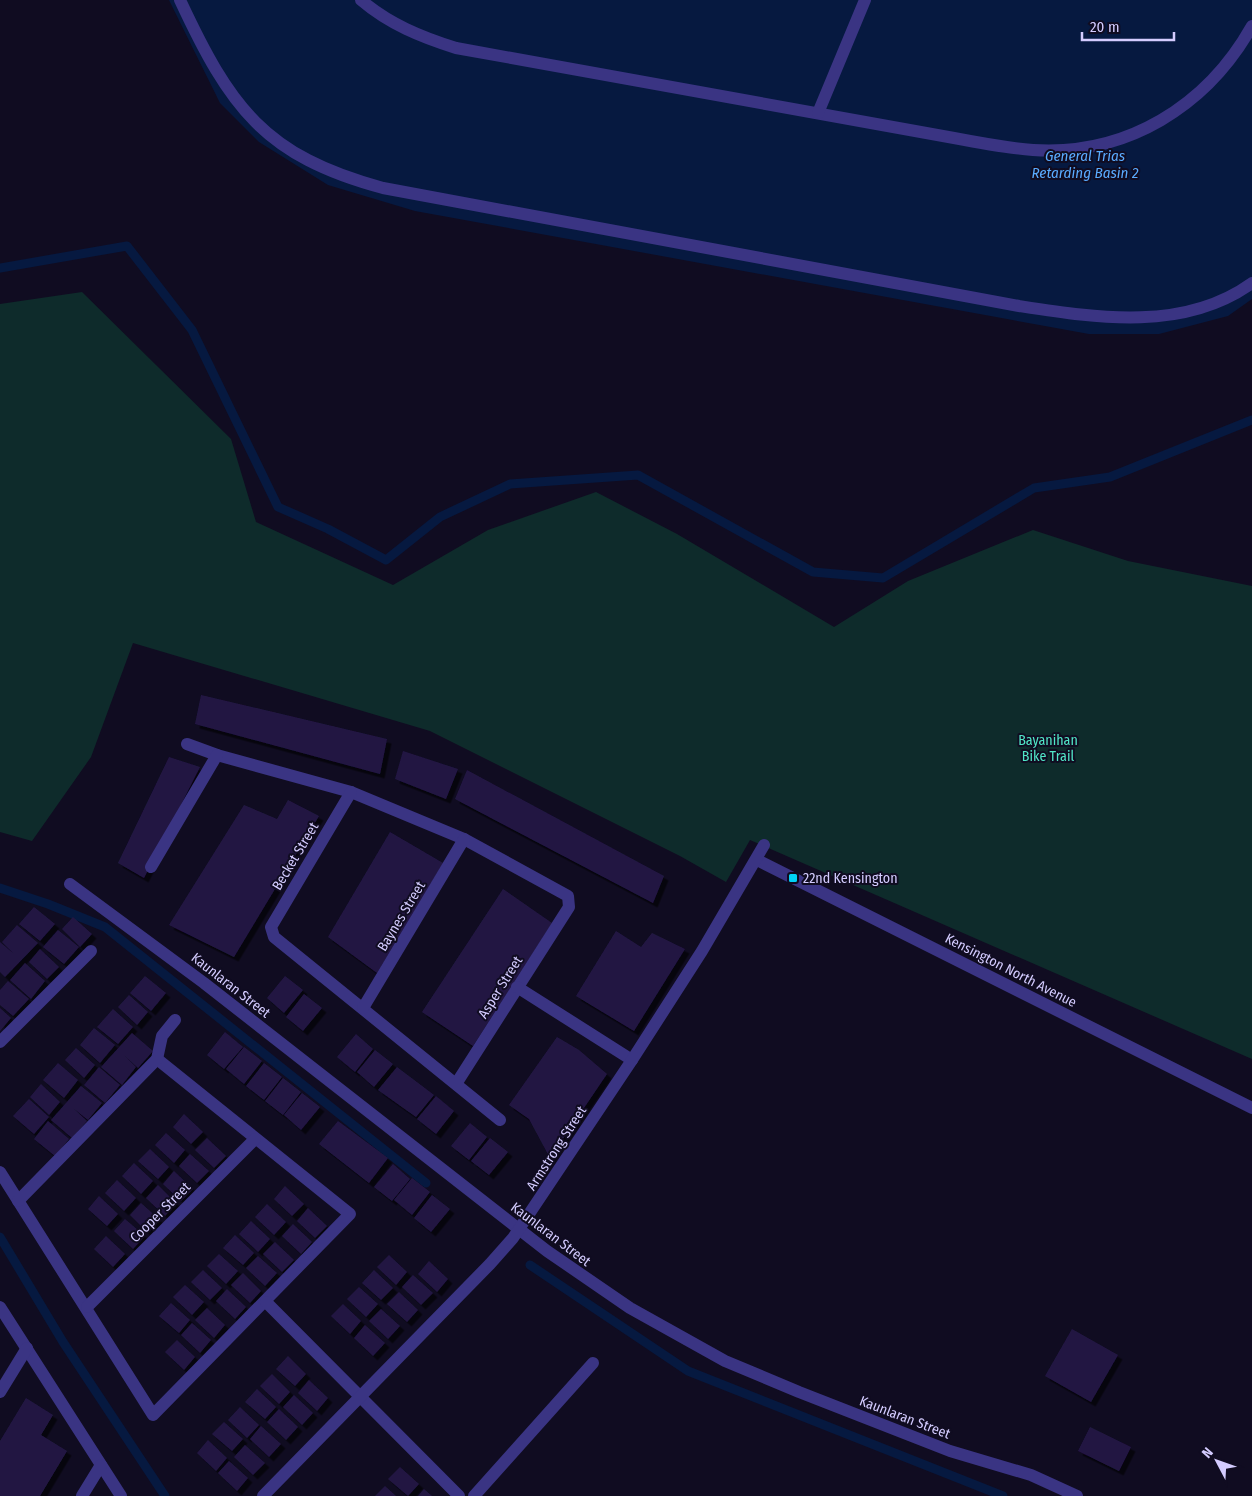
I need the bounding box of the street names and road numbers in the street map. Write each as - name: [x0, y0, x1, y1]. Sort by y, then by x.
- street label: Becket Street: [269, 819, 323, 893]
- street label: Baynes Street: [374, 878, 429, 954]
- street label: Kensington North Avenue: [942, 930, 1079, 1011]
- street label: Kaunlaran Street: [188, 949, 274, 1022]
- street label: Asper Street: [475, 953, 526, 1022]
- street label: Armstrong Street: [523, 1103, 590, 1194]
- street label: Cooper Street: [127, 1178, 194, 1246]
- street label: Kaunlaran Street: [507, 1199, 594, 1270]
- street label: Kaunlaran Street: [857, 1392, 953, 1443]

